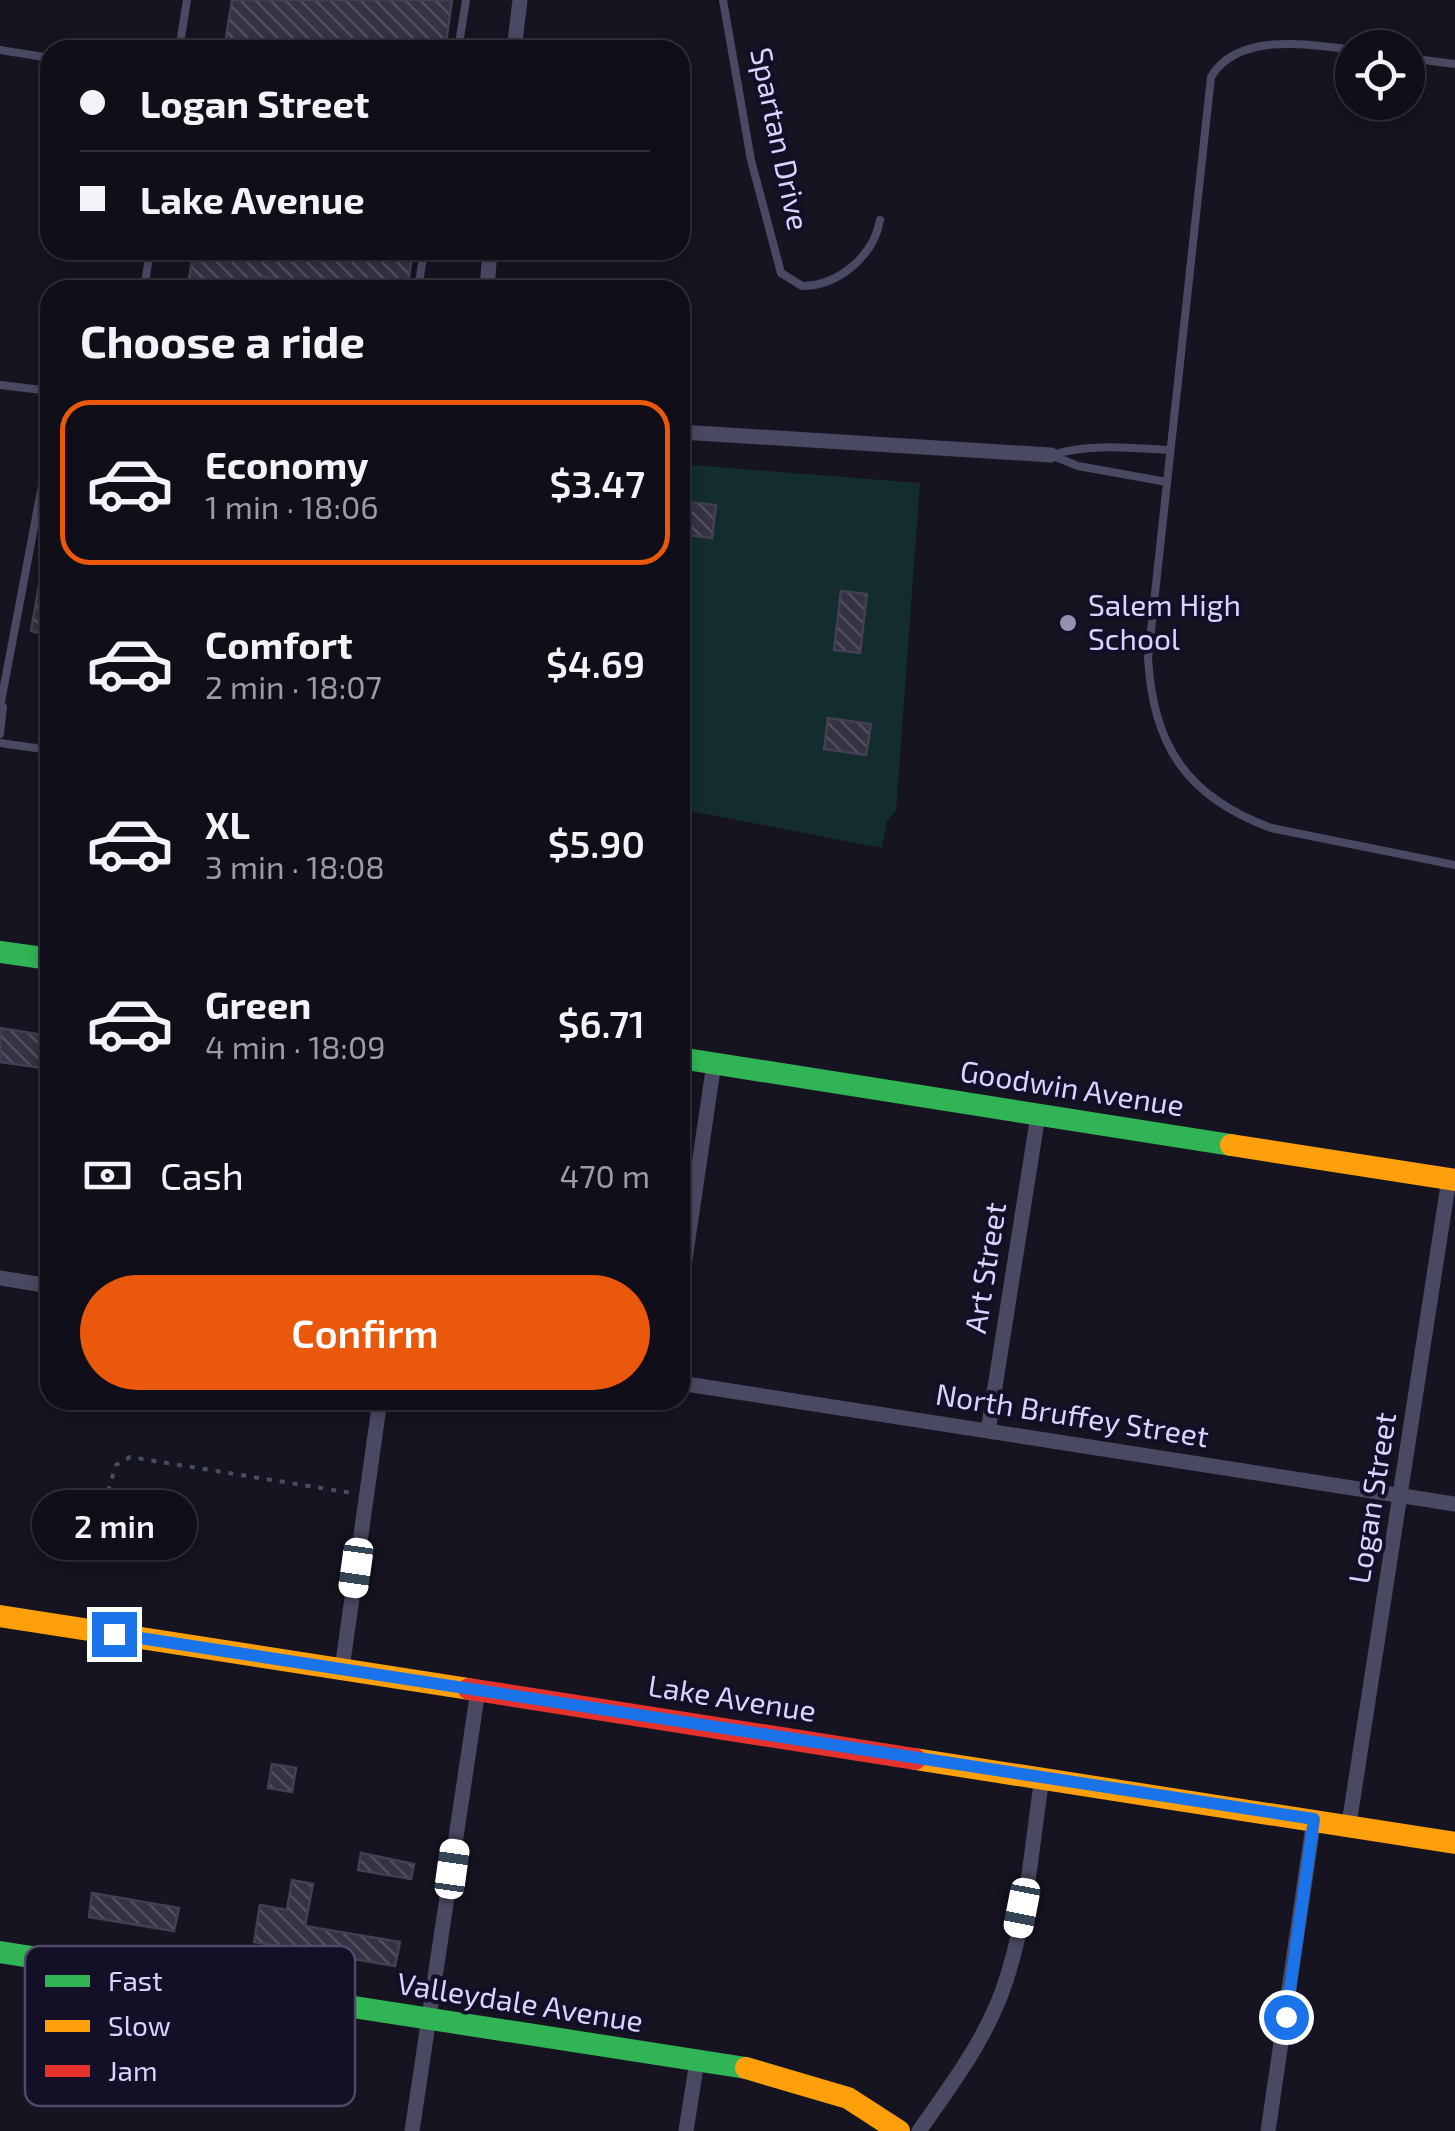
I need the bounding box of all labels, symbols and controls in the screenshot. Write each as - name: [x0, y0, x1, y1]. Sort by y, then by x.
- map controls: [1335, 30, 1425, 120]
- button: locate: [1335, 30, 1425, 120]
- street label: Spartan Drive: [744, 44, 818, 233]
- text: Logan Street: [140, 80, 369, 126]
- text: Lake Avenue: [140, 176, 365, 222]
- text: Choose a ride: [80, 313, 365, 367]
- icon: car: [85, 438, 175, 528]
- text: Economy: [205, 441, 369, 487]
- text: $3.47: [549, 460, 645, 506]
- text: 1 min · 18:06: [205, 487, 379, 525]
- place label: Salem High School: [1088, 586, 1241, 656]
- marker: Salem High School: [1057, 612, 1079, 634]
- icon: car: [85, 618, 175, 708]
- text: Comfort: [205, 621, 353, 667]
- text: $4.69: [546, 640, 645, 686]
- text: 2 min · 18:07: [205, 667, 382, 705]
- icon: car: [85, 798, 175, 888]
- text: XL: [205, 801, 250, 847]
- text: $5.90: [548, 820, 645, 866]
- text: 3 min · 18:08: [205, 847, 385, 885]
- icon: car: [85, 978, 175, 1068]
- text: Green: [205, 981, 311, 1027]
- text: $6.71: [558, 1000, 645, 1046]
- text: 4 min · 18:09: [205, 1027, 386, 1065]
- street label: Goodwin Avenue: [958, 1052, 1187, 1122]
- icon: cash: [80, 1148, 135, 1203]
- text: Cash: [160, 1152, 244, 1198]
- text: 470 m: [559, 1156, 650, 1194]
- street label: Art Street: [956, 1200, 1012, 1336]
- button: Confirm: [80, 1275, 650, 1390]
- street label: North Bruffey Street: [933, 1375, 1211, 1453]
- street label: Logan Street: [1340, 1409, 1402, 1586]
- callout: 2 min: [32, 1489, 196, 1559]
- text: 2 min: [74, 1506, 155, 1544]
- car: [337, 1536, 375, 1600]
- route end: [92, 1612, 137, 1657]
- street label: Lake Avenue: [646, 1666, 819, 1728]
- car: [433, 1837, 471, 1901]
- car: [1002, 1876, 1042, 1940]
- legend: [25, 1946, 355, 2106]
- text: Fast: [108, 1963, 163, 1997]
- street label: Valleydale Avenue: [395, 1964, 646, 2038]
- route start: [1264, 1995, 1309, 2040]
- text: Slow: [108, 2008, 171, 2042]
- text: Jam: [108, 2053, 157, 2087]

